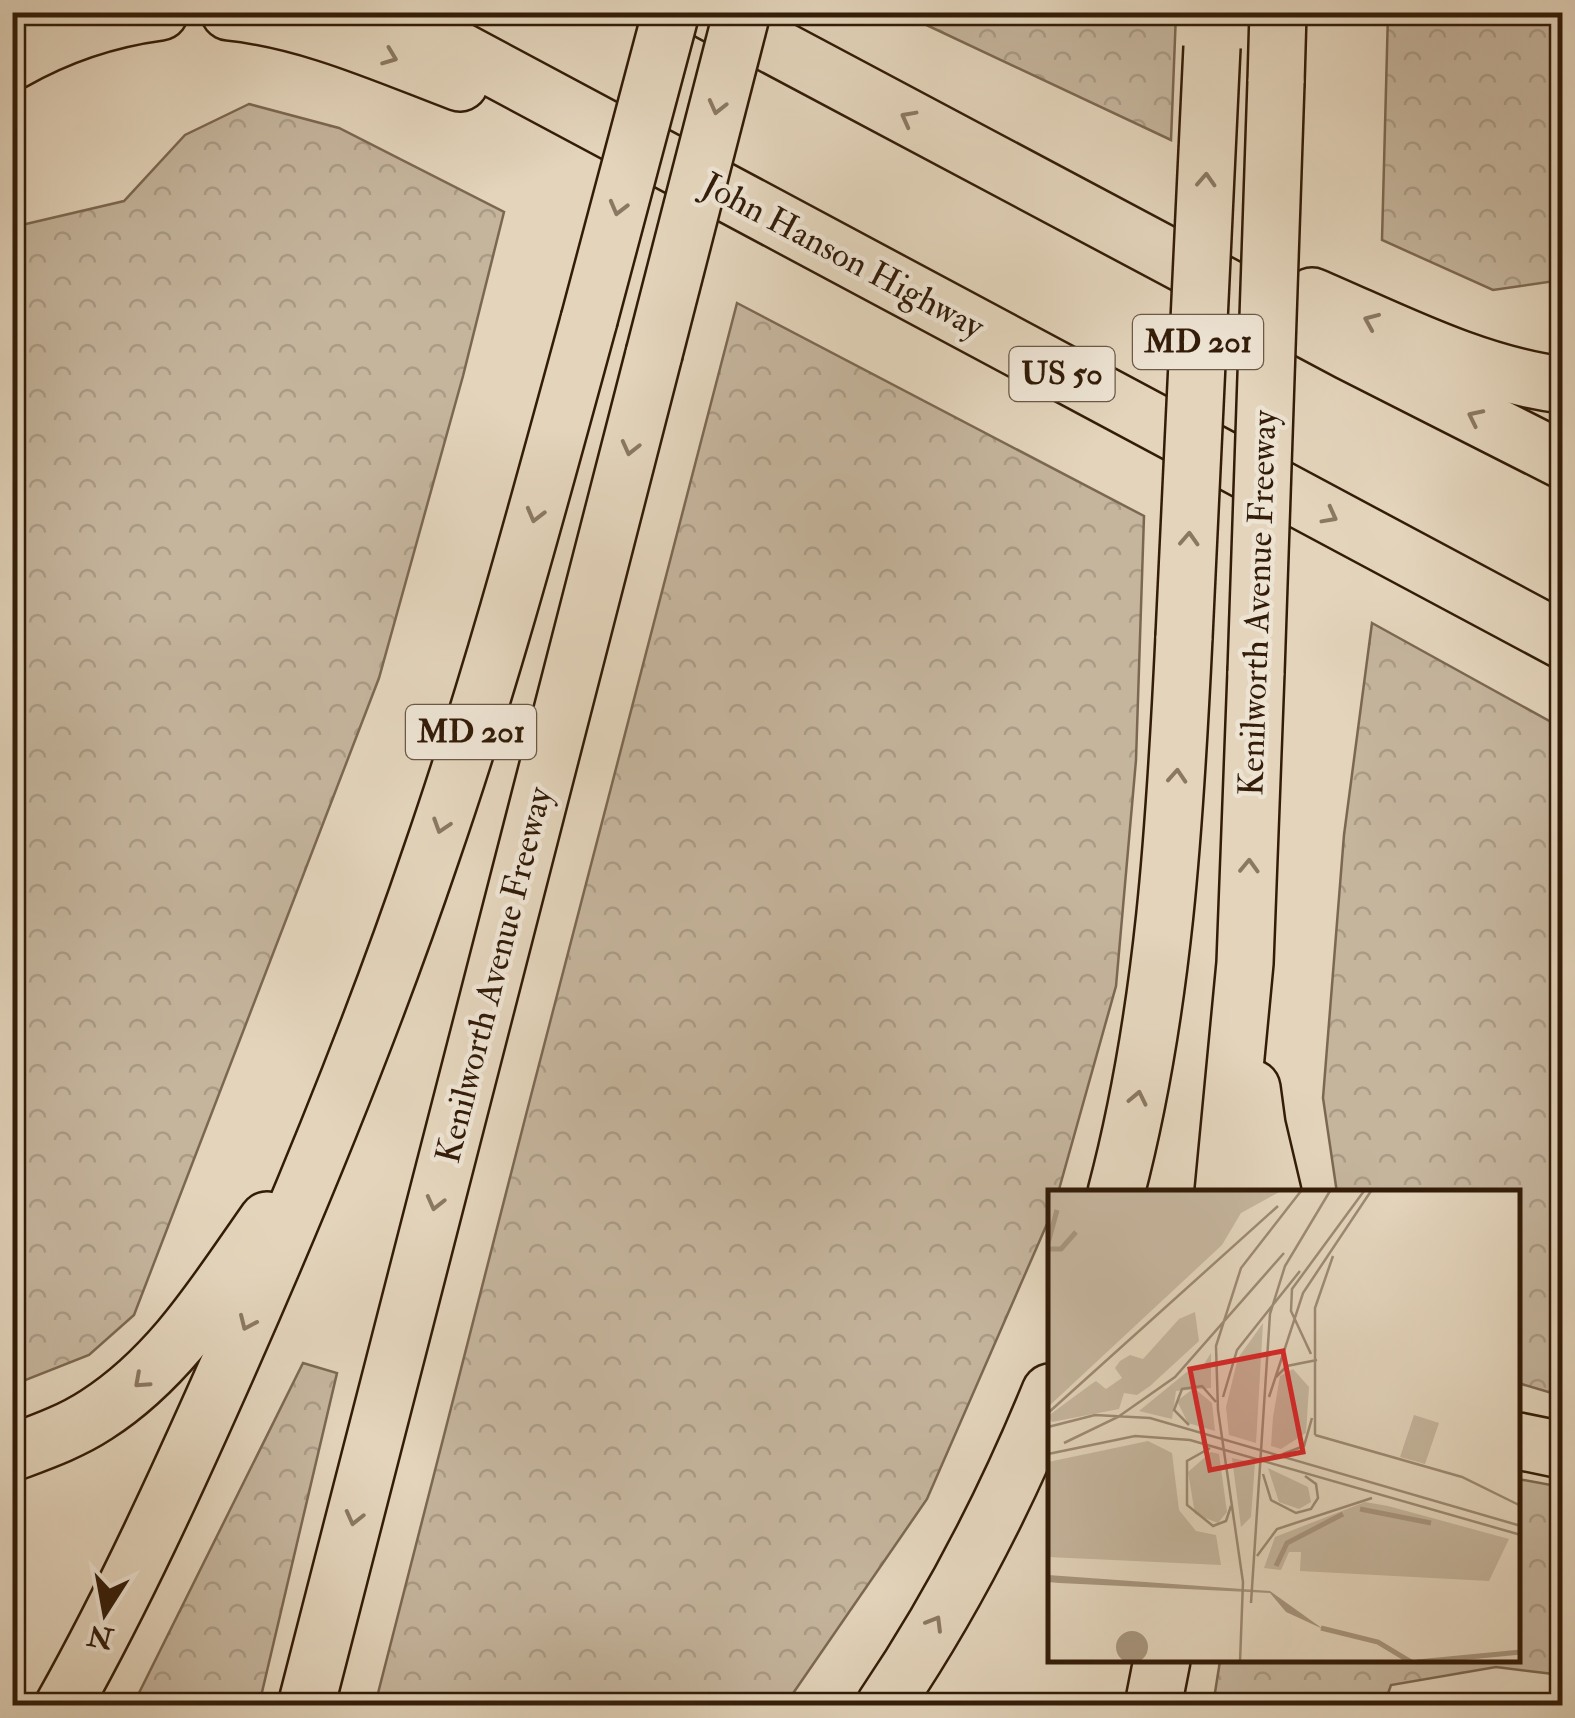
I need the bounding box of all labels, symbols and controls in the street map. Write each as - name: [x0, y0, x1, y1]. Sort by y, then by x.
- one-way arrow: [380, 45, 398, 65]
- one-way arrow: [708, 98, 729, 115]
- one-way arrow: [900, 111, 918, 130]
- street label: John Hanson Highway: [693, 163, 992, 349]
- one-way arrow: [1195, 171, 1216, 187]
- one-way arrow: [609, 199, 630, 216]
- one-way arrow: [1363, 313, 1381, 333]
- road number: MD 201: [1133, 315, 1263, 369]
- road number: US 50: [1010, 347, 1114, 401]
- street label: Kenilworth Avenue Freeway: [1229, 409, 1287, 797]
- one-way arrow: [1467, 409, 1485, 429]
- one-way arrow: [620, 439, 641, 456]
- one-way arrow: [1319, 504, 1337, 523]
- one-way arrow: [526, 506, 547, 523]
- one-way arrow: [1178, 531, 1199, 547]
- road number: MD 201: [406, 705, 536, 759]
- one-way arrow: [1166, 767, 1187, 783]
- street label: Kenilworth Avenue Freeway: [426, 782, 562, 1168]
- one-way arrow: [432, 817, 452, 834]
- one-way arrow: [1238, 857, 1259, 873]
- one-way arrow: [1126, 1090, 1147, 1107]
- inset map: [1048, 1190, 1520, 1663]
- one-way arrow: [426, 1194, 447, 1211]
- one-way arrow: [239, 1313, 259, 1331]
- one-way arrow: [134, 1369, 153, 1387]
- one-way arrow: [344, 1509, 365, 1526]
- north arrow: [55, 1563, 155, 1663]
- text: N: [84, 1616, 117, 1656]
- one-way arrow: [923, 1616, 942, 1634]

